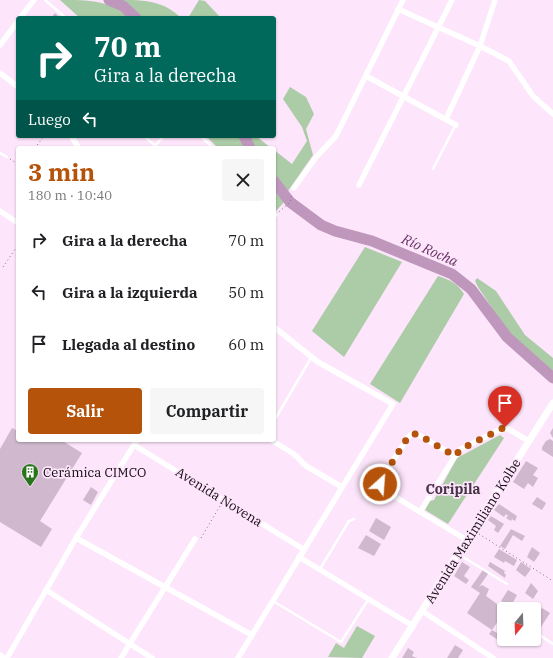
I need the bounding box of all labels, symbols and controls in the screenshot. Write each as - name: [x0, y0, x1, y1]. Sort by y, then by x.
- text: 70 m: [94, 28, 161, 65]
- icon: right: [28, 32, 80, 84]
- text: Gira a la derecha: [94, 64, 237, 87]
- icon: left: [79, 108, 101, 130]
- text: Luego: [28, 110, 71, 129]
- text: 3 min: [28, 156, 95, 188]
- button: close: [222, 159, 264, 201]
- text: 180 m · 10:40: [28, 187, 112, 204]
- icon: right: [28, 229, 50, 251]
- water label: Río Rocha: [398, 229, 461, 270]
- text: Gira a la derecha: [62, 231, 187, 250]
- text: 70 m: [228, 231, 264, 250]
- icon: left: [28, 281, 50, 303]
- text: Gira a la izquierda: [62, 283, 198, 302]
- text: 50 m: [228, 283, 264, 302]
- icon: arrive: [28, 333, 50, 355]
- text: Llegada al destino: [62, 335, 195, 354]
- text: 60 m: [228, 335, 264, 354]
- pin: [488, 386, 522, 427]
- button: Salir: [28, 388, 142, 434]
- button: Compartir: [150, 388, 264, 434]
- icon: arrive: [494, 392, 516, 414]
- street label: Avenida Maximiliano Kolbe: [421, 455, 525, 607]
- building icon: Cerámica CIMCO: [20, 462, 40, 487]
- street label: Avenida Novena: [172, 463, 266, 531]
- position arrow: [359, 463, 401, 505]
- place label: Cerámica CIMCO: [43, 464, 146, 481]
- district label: Coripila: [425, 480, 481, 498]
- north arrow: [497, 602, 541, 646]
- map controls: [497, 602, 541, 646]

